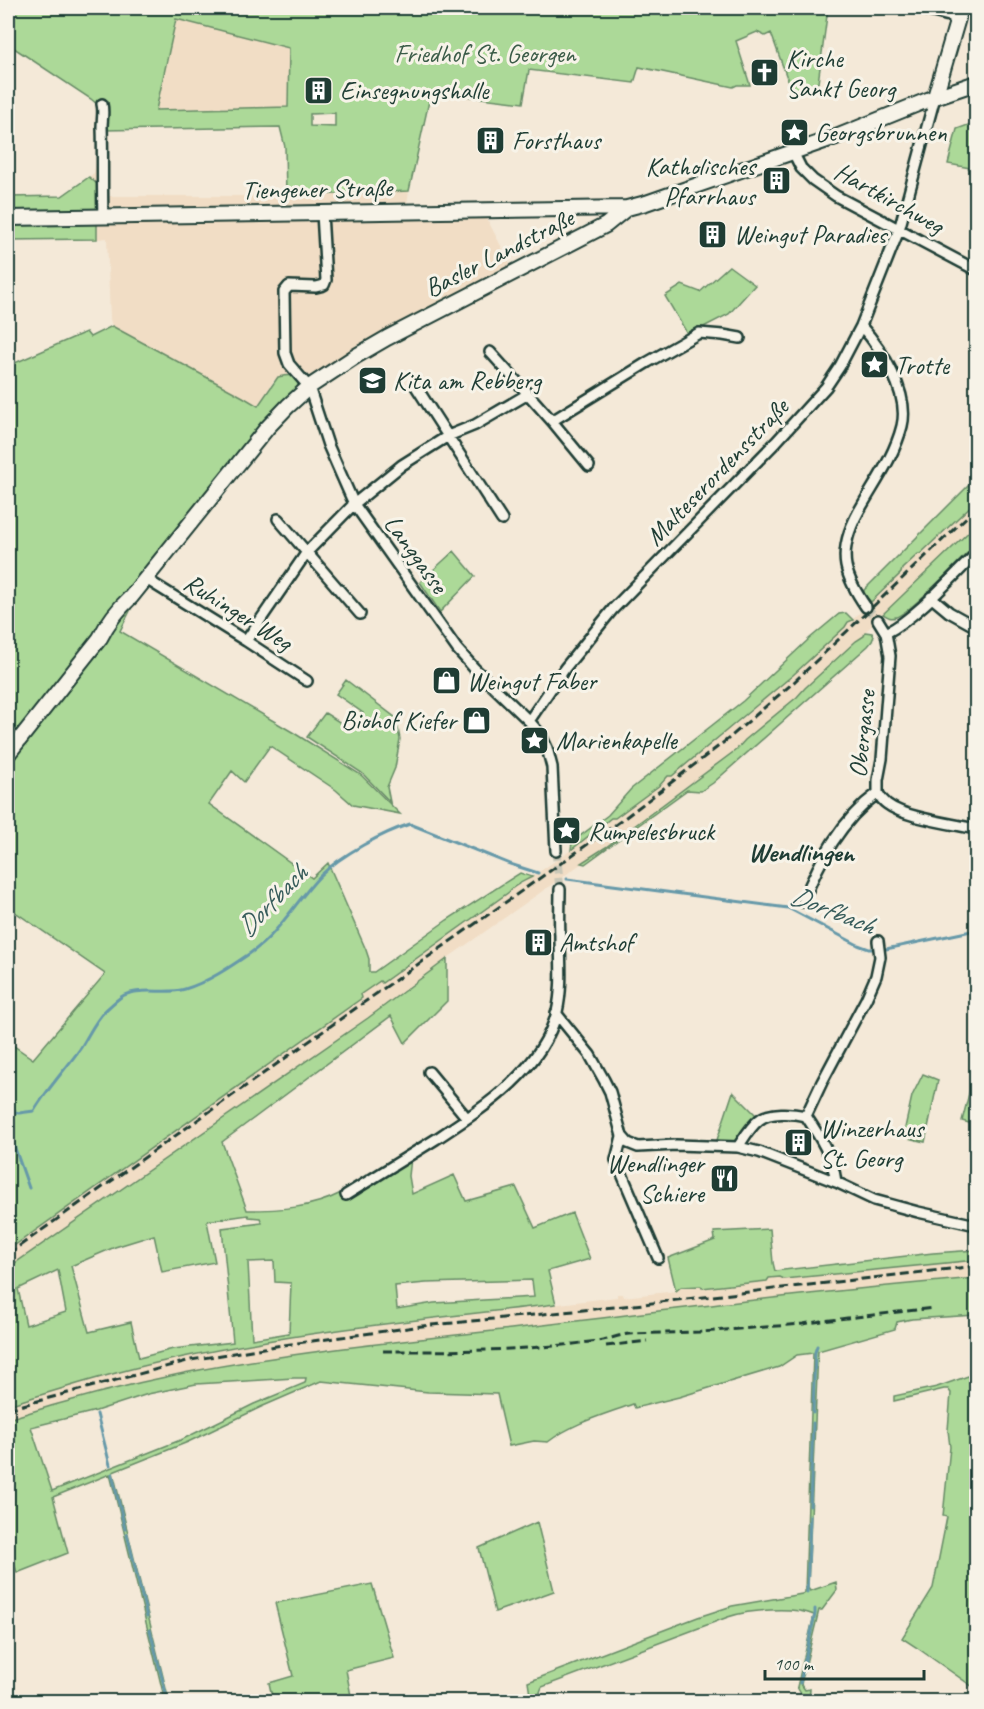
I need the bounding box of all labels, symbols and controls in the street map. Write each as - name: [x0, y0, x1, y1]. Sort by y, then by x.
- park label: Friedhof St. Georgen: [394, 37, 577, 70]
- place label: Kirche Sankt Georg: [786, 42, 897, 105]
- church icon: Kirche Sankt Georg: [749, 57, 781, 89]
- building icon: Einsegnungshalle: [303, 74, 335, 106]
- place label: Einsegnungshalle: [340, 74, 490, 107]
- place icon: Georgsbrunnen: [778, 116, 810, 148]
- place label: Georgsbrunnen: [815, 116, 947, 149]
- building icon: Forsthaus: [475, 124, 507, 156]
- place label: Forsthaus: [512, 124, 602, 157]
- place label: Katholisches Pfarrhaus: [646, 150, 757, 213]
- street label: Hartkirchweg: [829, 155, 951, 242]
- building icon: Katholisches Pfarrhaus: [760, 165, 792, 197]
- street label: Tiengener Straße: [242, 171, 395, 207]
- street label: Basler Landstraße: [419, 200, 581, 305]
- building icon: Weingut Paradies: [697, 218, 729, 250]
- place label: Weingut Paradies: [734, 218, 888, 251]
- place icon: Trotte: [858, 349, 890, 381]
- place label: Trotte: [895, 349, 951, 382]
- school or university icon: Kita am Rebberg: [356, 364, 388, 396]
- place label: Kita am Rebberg: [393, 364, 543, 397]
- street label: Malteserordensstraße: [638, 390, 797, 553]
- street label: Langgasse: [376, 508, 456, 601]
- street label: Ruhinger Weg: [178, 566, 300, 659]
- shop icon: Weingut Faber: [430, 665, 462, 697]
- place label: Weingut Faber: [467, 665, 598, 698]
- street label: Obergasse: [841, 687, 883, 779]
- place label: Biohof Kiefer: [341, 704, 459, 737]
- shop icon: Biohof Kiefer: [461, 704, 493, 736]
- place icon: Marienkapelle: [519, 724, 551, 756]
- place label: Marienkapelle: [556, 724, 678, 757]
- place icon: Rumpelesbruck: [551, 815, 583, 847]
- place label: Rumpelesbruck: [588, 815, 716, 848]
- district label: Wendlingen: [748, 835, 855, 869]
- water label: Dorfbach: [229, 856, 316, 943]
- water label: Dorfbach: [786, 878, 881, 943]
- building icon: Amtshof: [522, 926, 554, 958]
- place label: Amtshof: [559, 926, 638, 959]
- place label: Winzerhaus St. Georg: [820, 1112, 925, 1175]
- building icon: Winzerhaus St. Georg: [783, 1127, 815, 1159]
- place label: Wendlinger Schiere: [607, 1147, 707, 1210]
- restaurant icon: Wendlinger Schiere: [709, 1162, 741, 1194]
- scale bar: [765, 1643, 924, 1681]
- text: 100 m: [774, 1653, 815, 1675]

